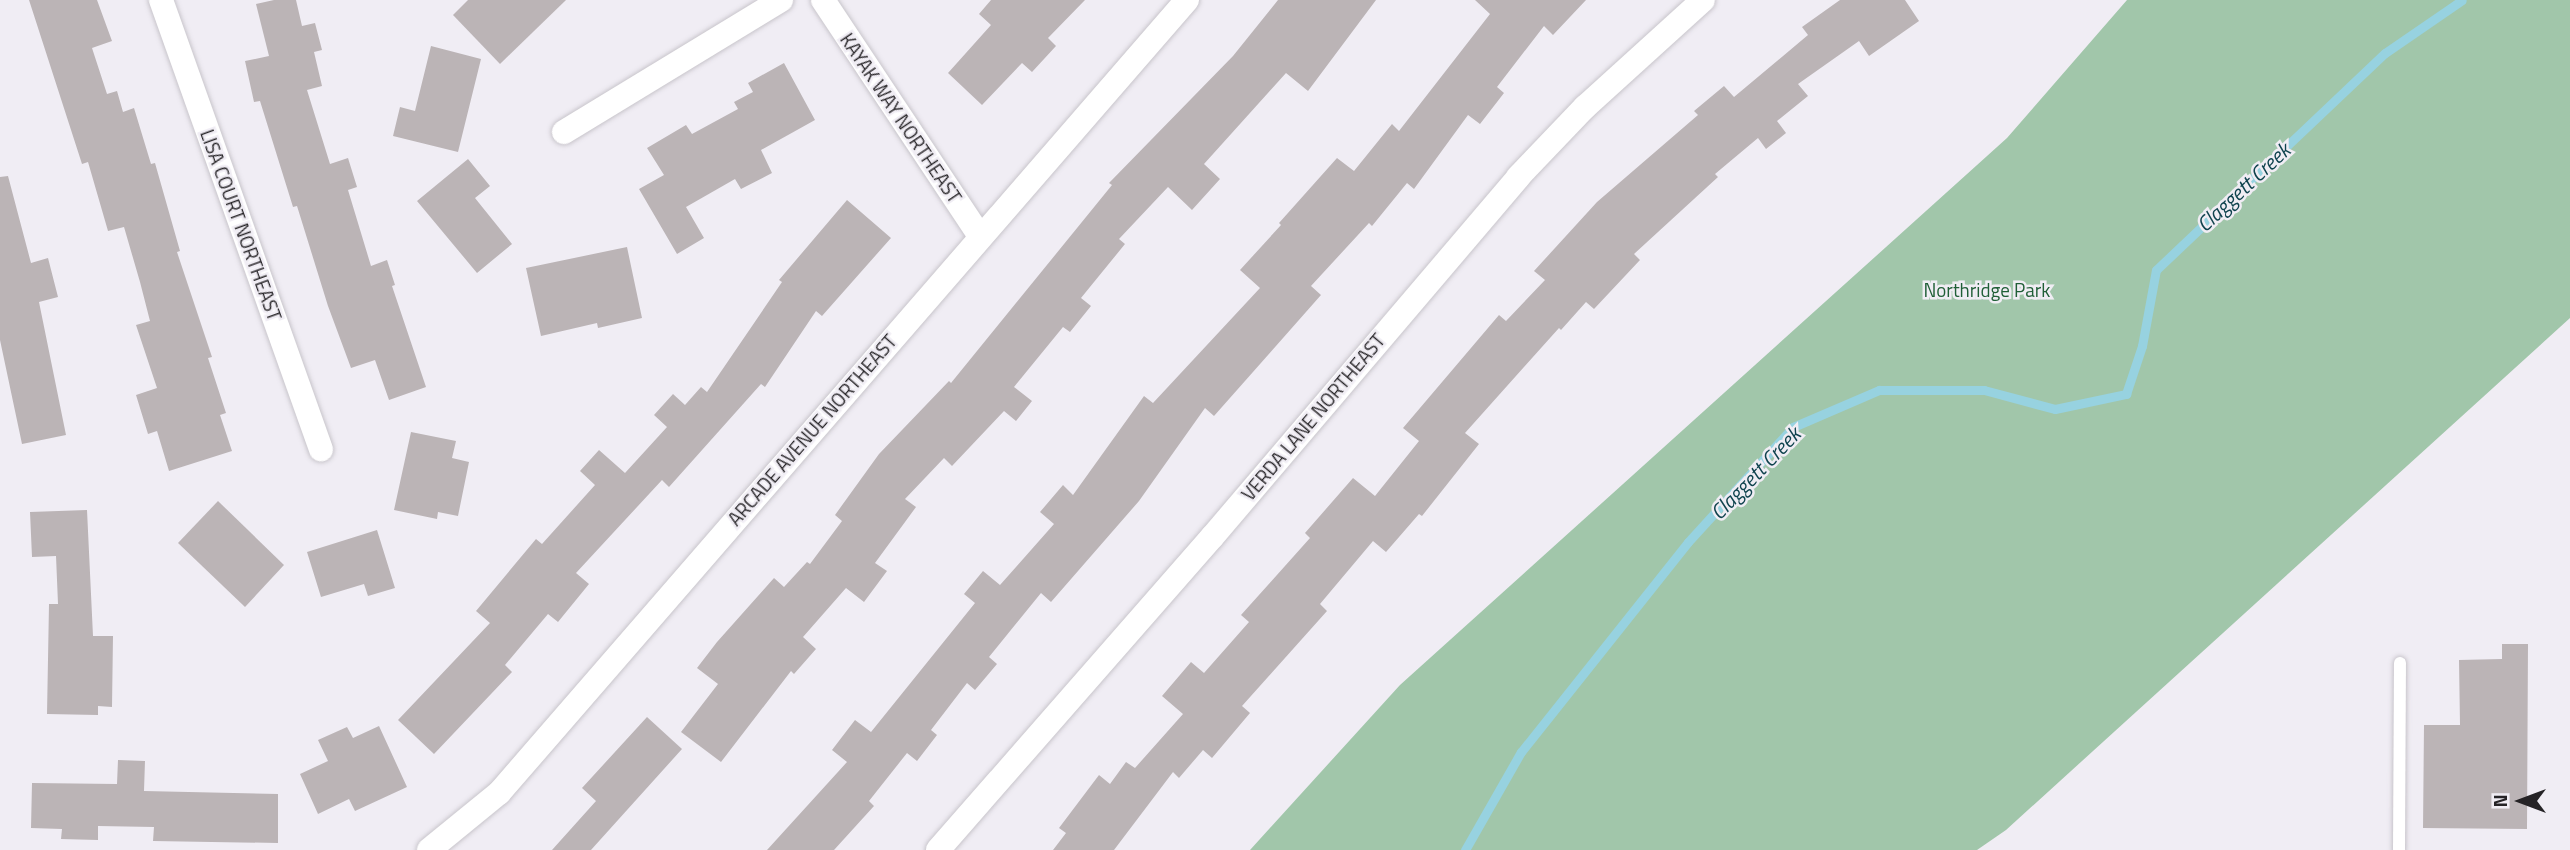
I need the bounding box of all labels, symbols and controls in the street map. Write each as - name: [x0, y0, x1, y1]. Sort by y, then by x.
- street label: KAYAK WAY NORTHEAST: [836, 29, 966, 207]
- street label: LISA COURT NORTHEAST: [196, 126, 286, 324]
- water label: Claggett Creek: [2191, 137, 2295, 237]
- park label: Northridge Park: [1924, 279, 2050, 301]
- street label: VERDA LANE NORTHEAST: [1237, 329, 1389, 505]
- street label: ARCADE AVENUE NORTHEAST: [723, 330, 901, 530]
- water label: Claggett Creek: [1705, 422, 1805, 524]
- north arrow: [2486, 766, 2556, 836]
- text: N: [2485, 794, 2514, 808]

